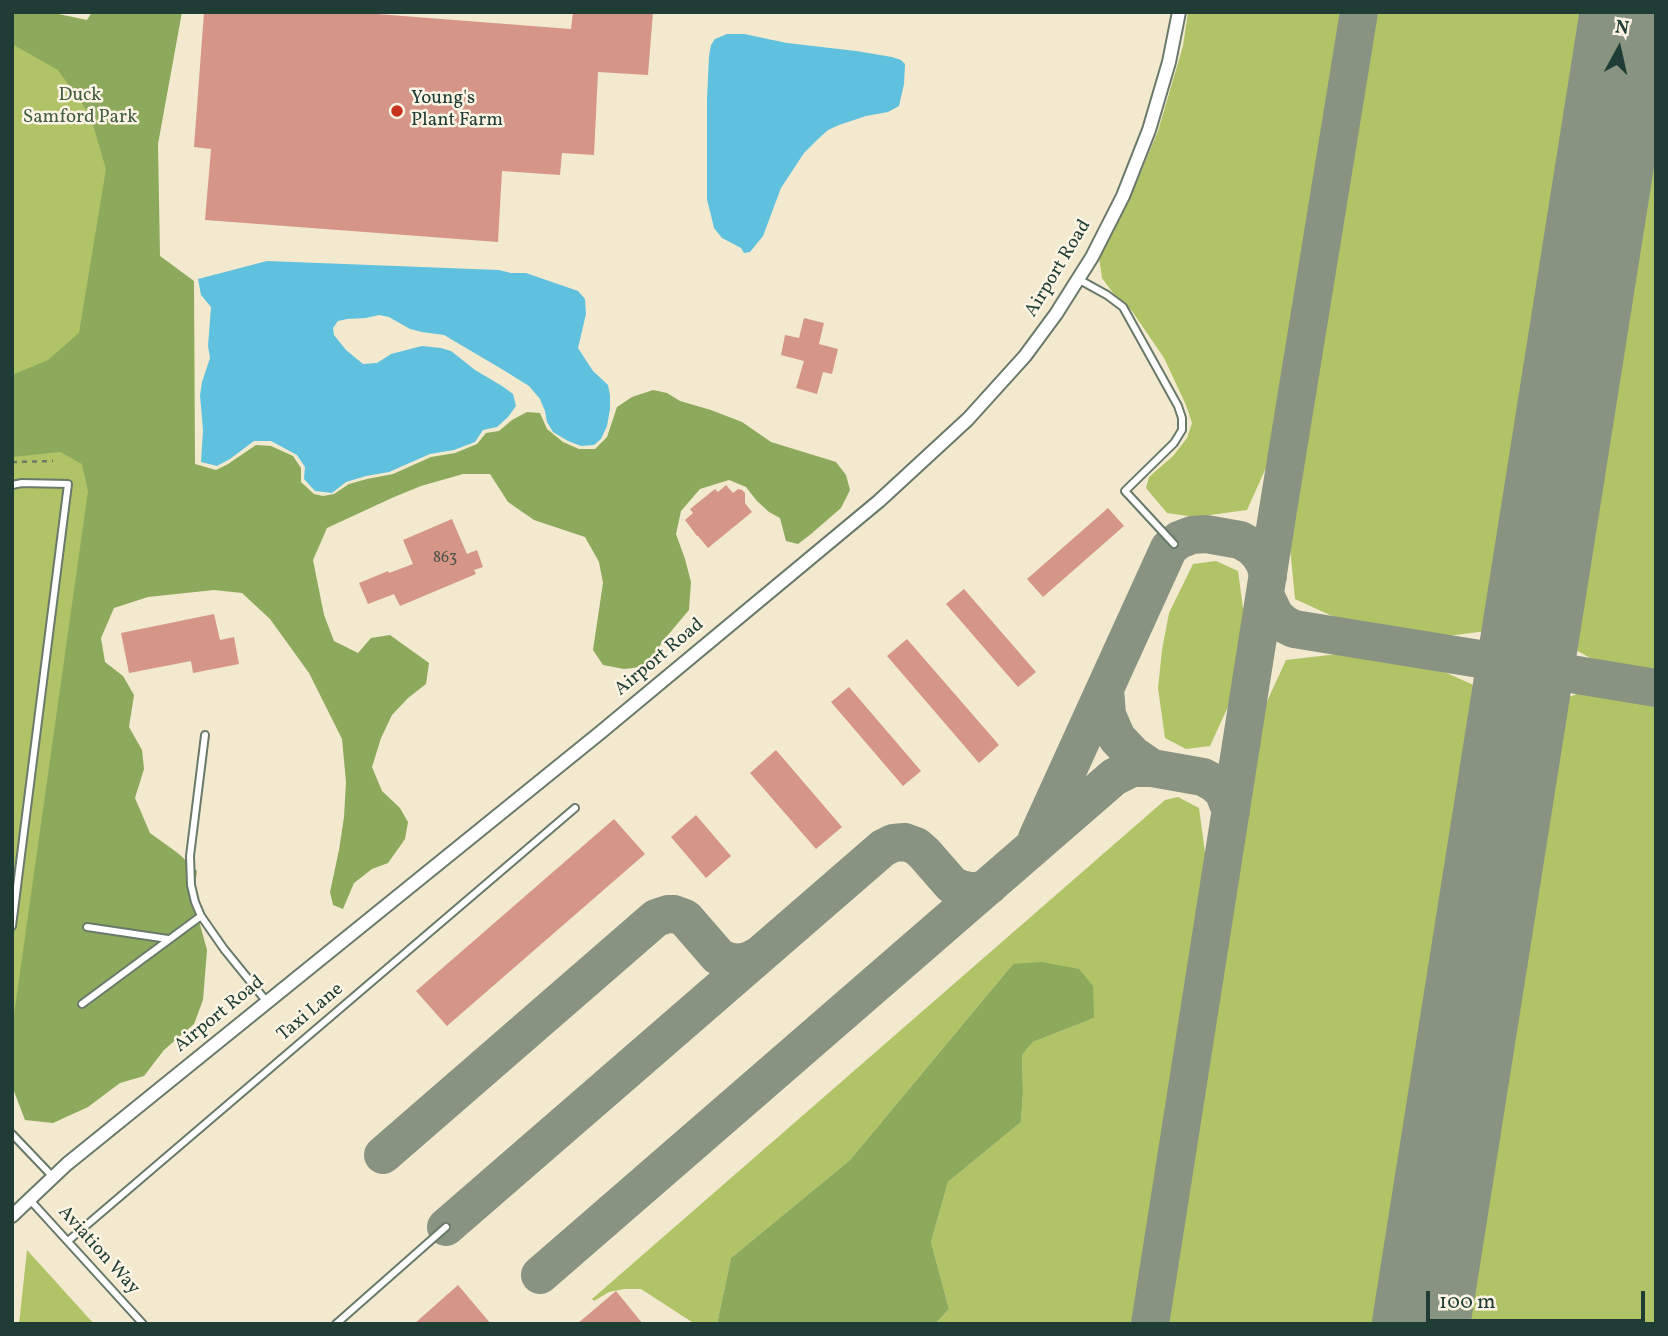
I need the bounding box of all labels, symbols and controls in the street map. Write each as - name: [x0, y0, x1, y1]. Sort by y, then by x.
- north arrow: [1584, 14, 1654, 84]
- text: N: [1613, 14, 1631, 42]
- park label: Duck Samford Park: [23, 86, 137, 130]
- place label: Young's Plant Farm: [411, 89, 503, 133]
- marker: Young's Plant Farm: [389, 103, 405, 119]
- street label: Airport Road: [1021, 216, 1097, 322]
- house number: 863: [433, 549, 457, 569]
- street label: Airport Road: [611, 614, 709, 702]
- street label: Airport Road: [170, 972, 270, 1058]
- street label: Taxi Lane: [273, 979, 349, 1047]
- street label: Aviation Way: [52, 1202, 144, 1300]
- scale bar: [1430, 1276, 1649, 1320]
- text: 100 m: [1439, 1288, 1496, 1317]

